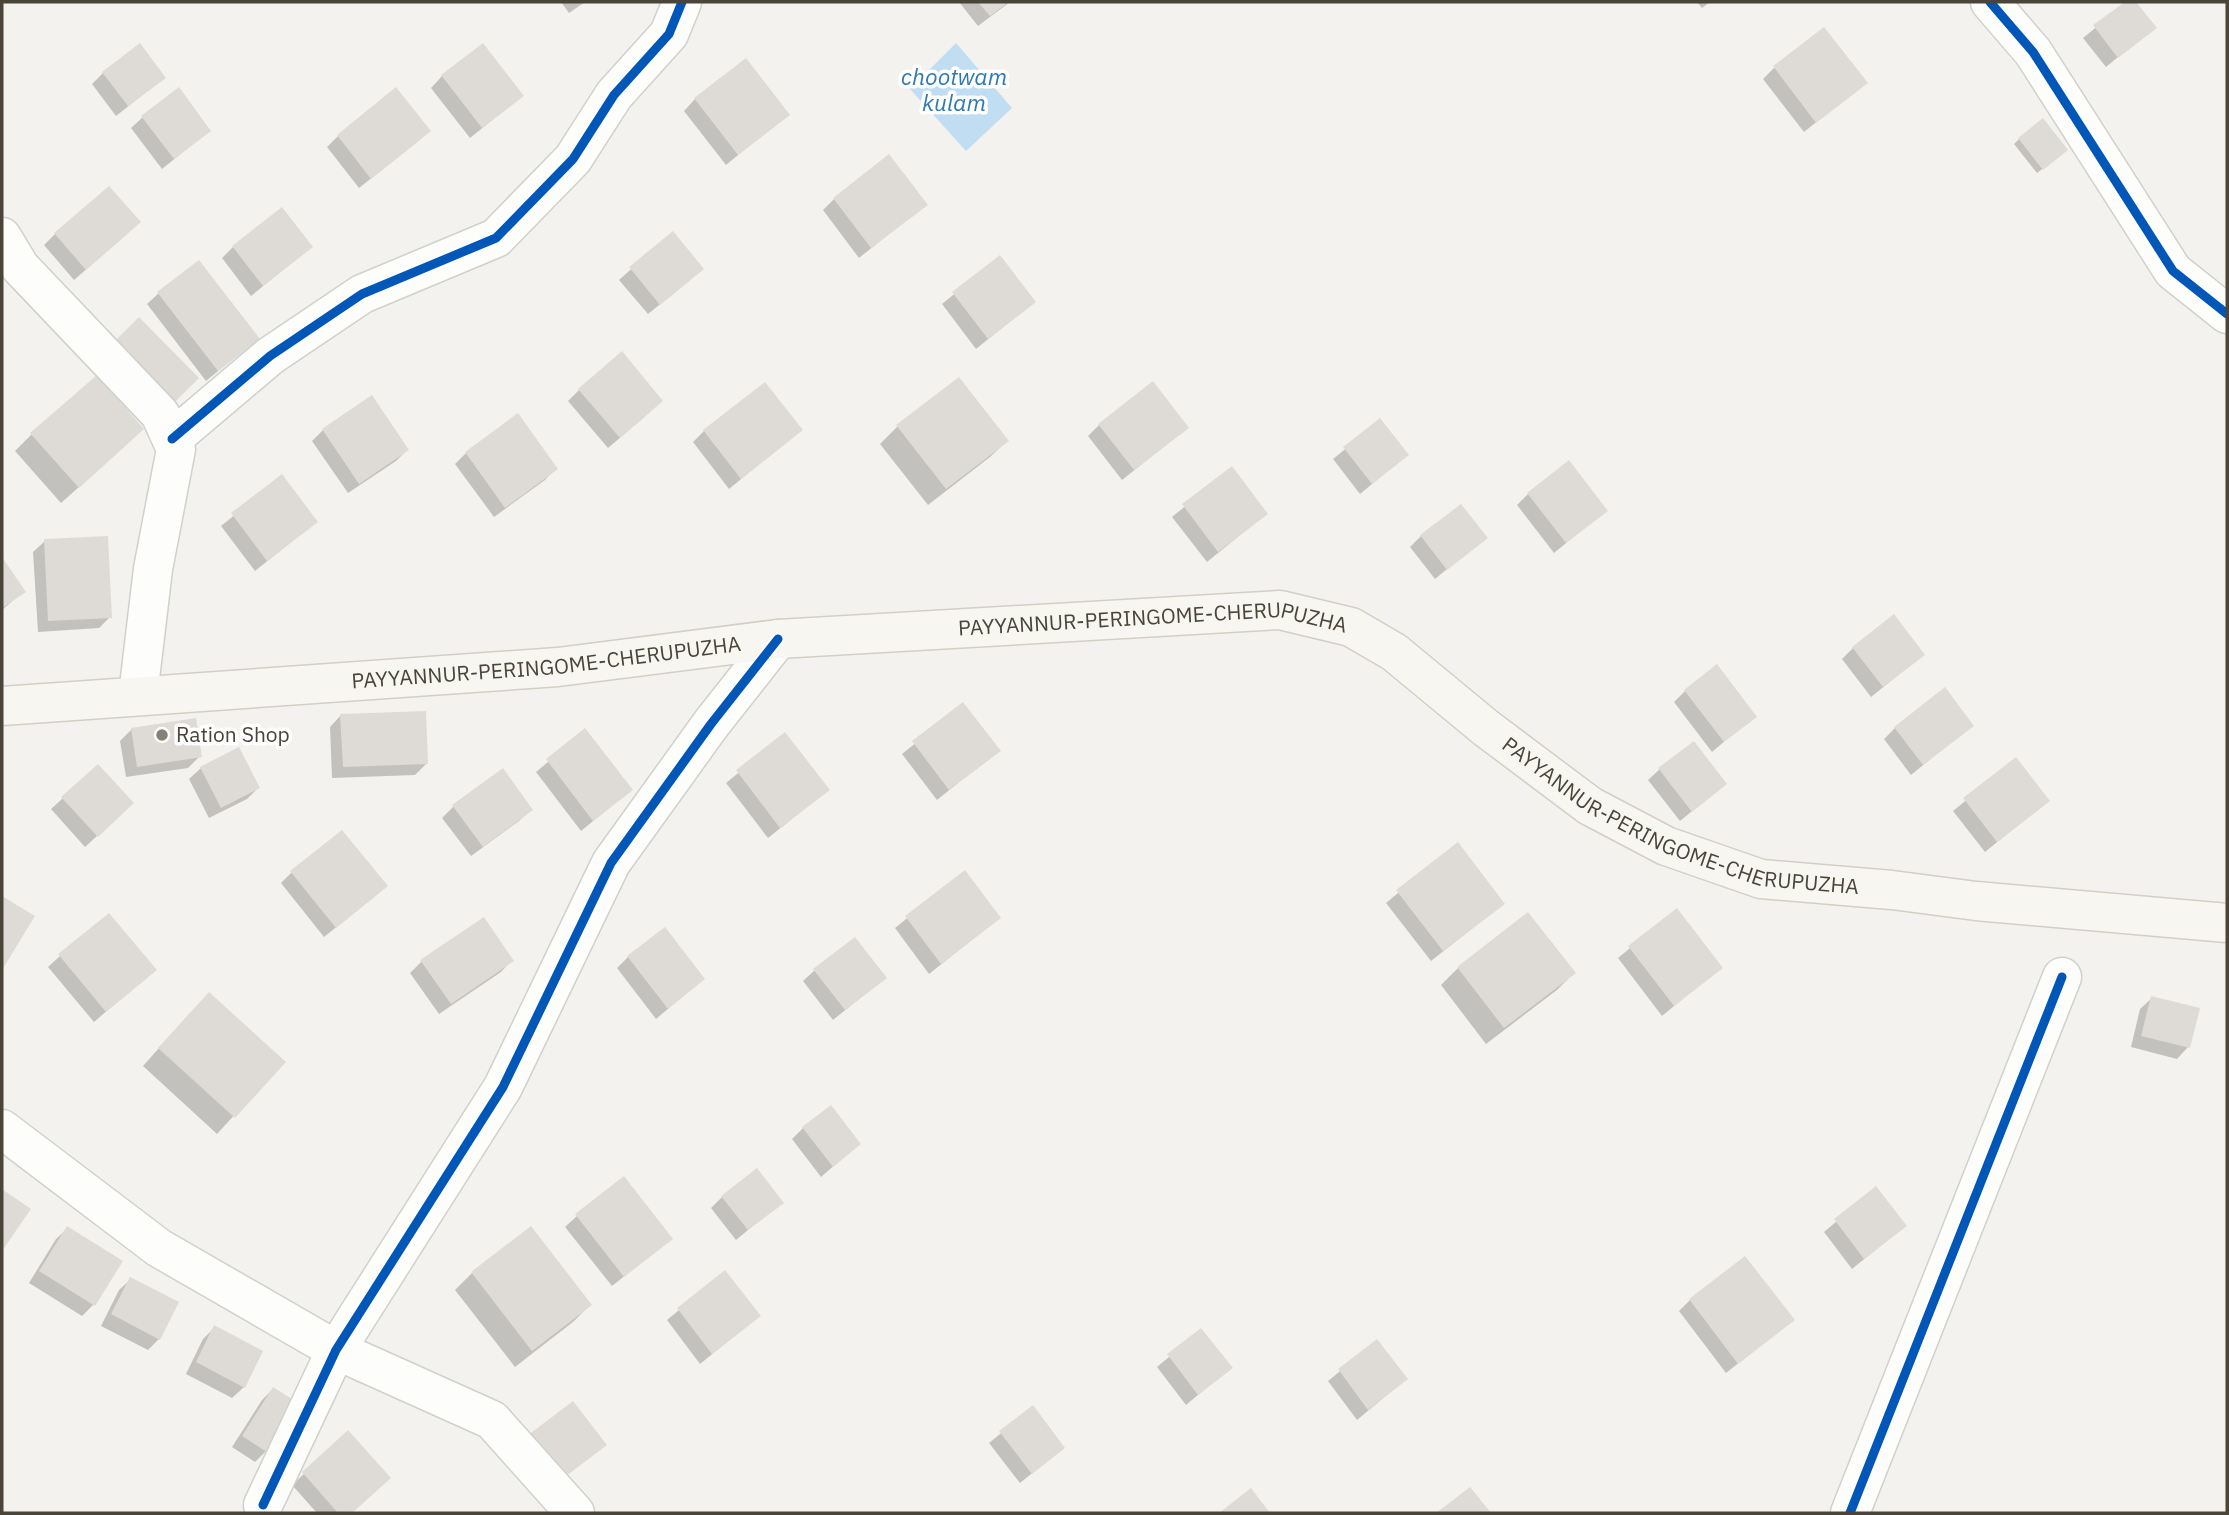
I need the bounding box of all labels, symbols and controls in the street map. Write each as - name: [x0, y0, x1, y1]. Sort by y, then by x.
- water label: chootwam kulam: [901, 61, 1007, 117]
- street label: PAYYANNUR-PERINGOME-CHERUPUZHA: [957, 595, 1350, 642]
- street label: PAYYANNUR-PERINGOME-CHERUPUZHA: [351, 629, 742, 694]
- place label: Ration Shop: [176, 720, 290, 748]
- marker: Ration Shop: [154, 727, 170, 743]
- street label: PAYYANNUR-PERINGOME-CHERUPUZHA: [1497, 730, 1860, 900]

